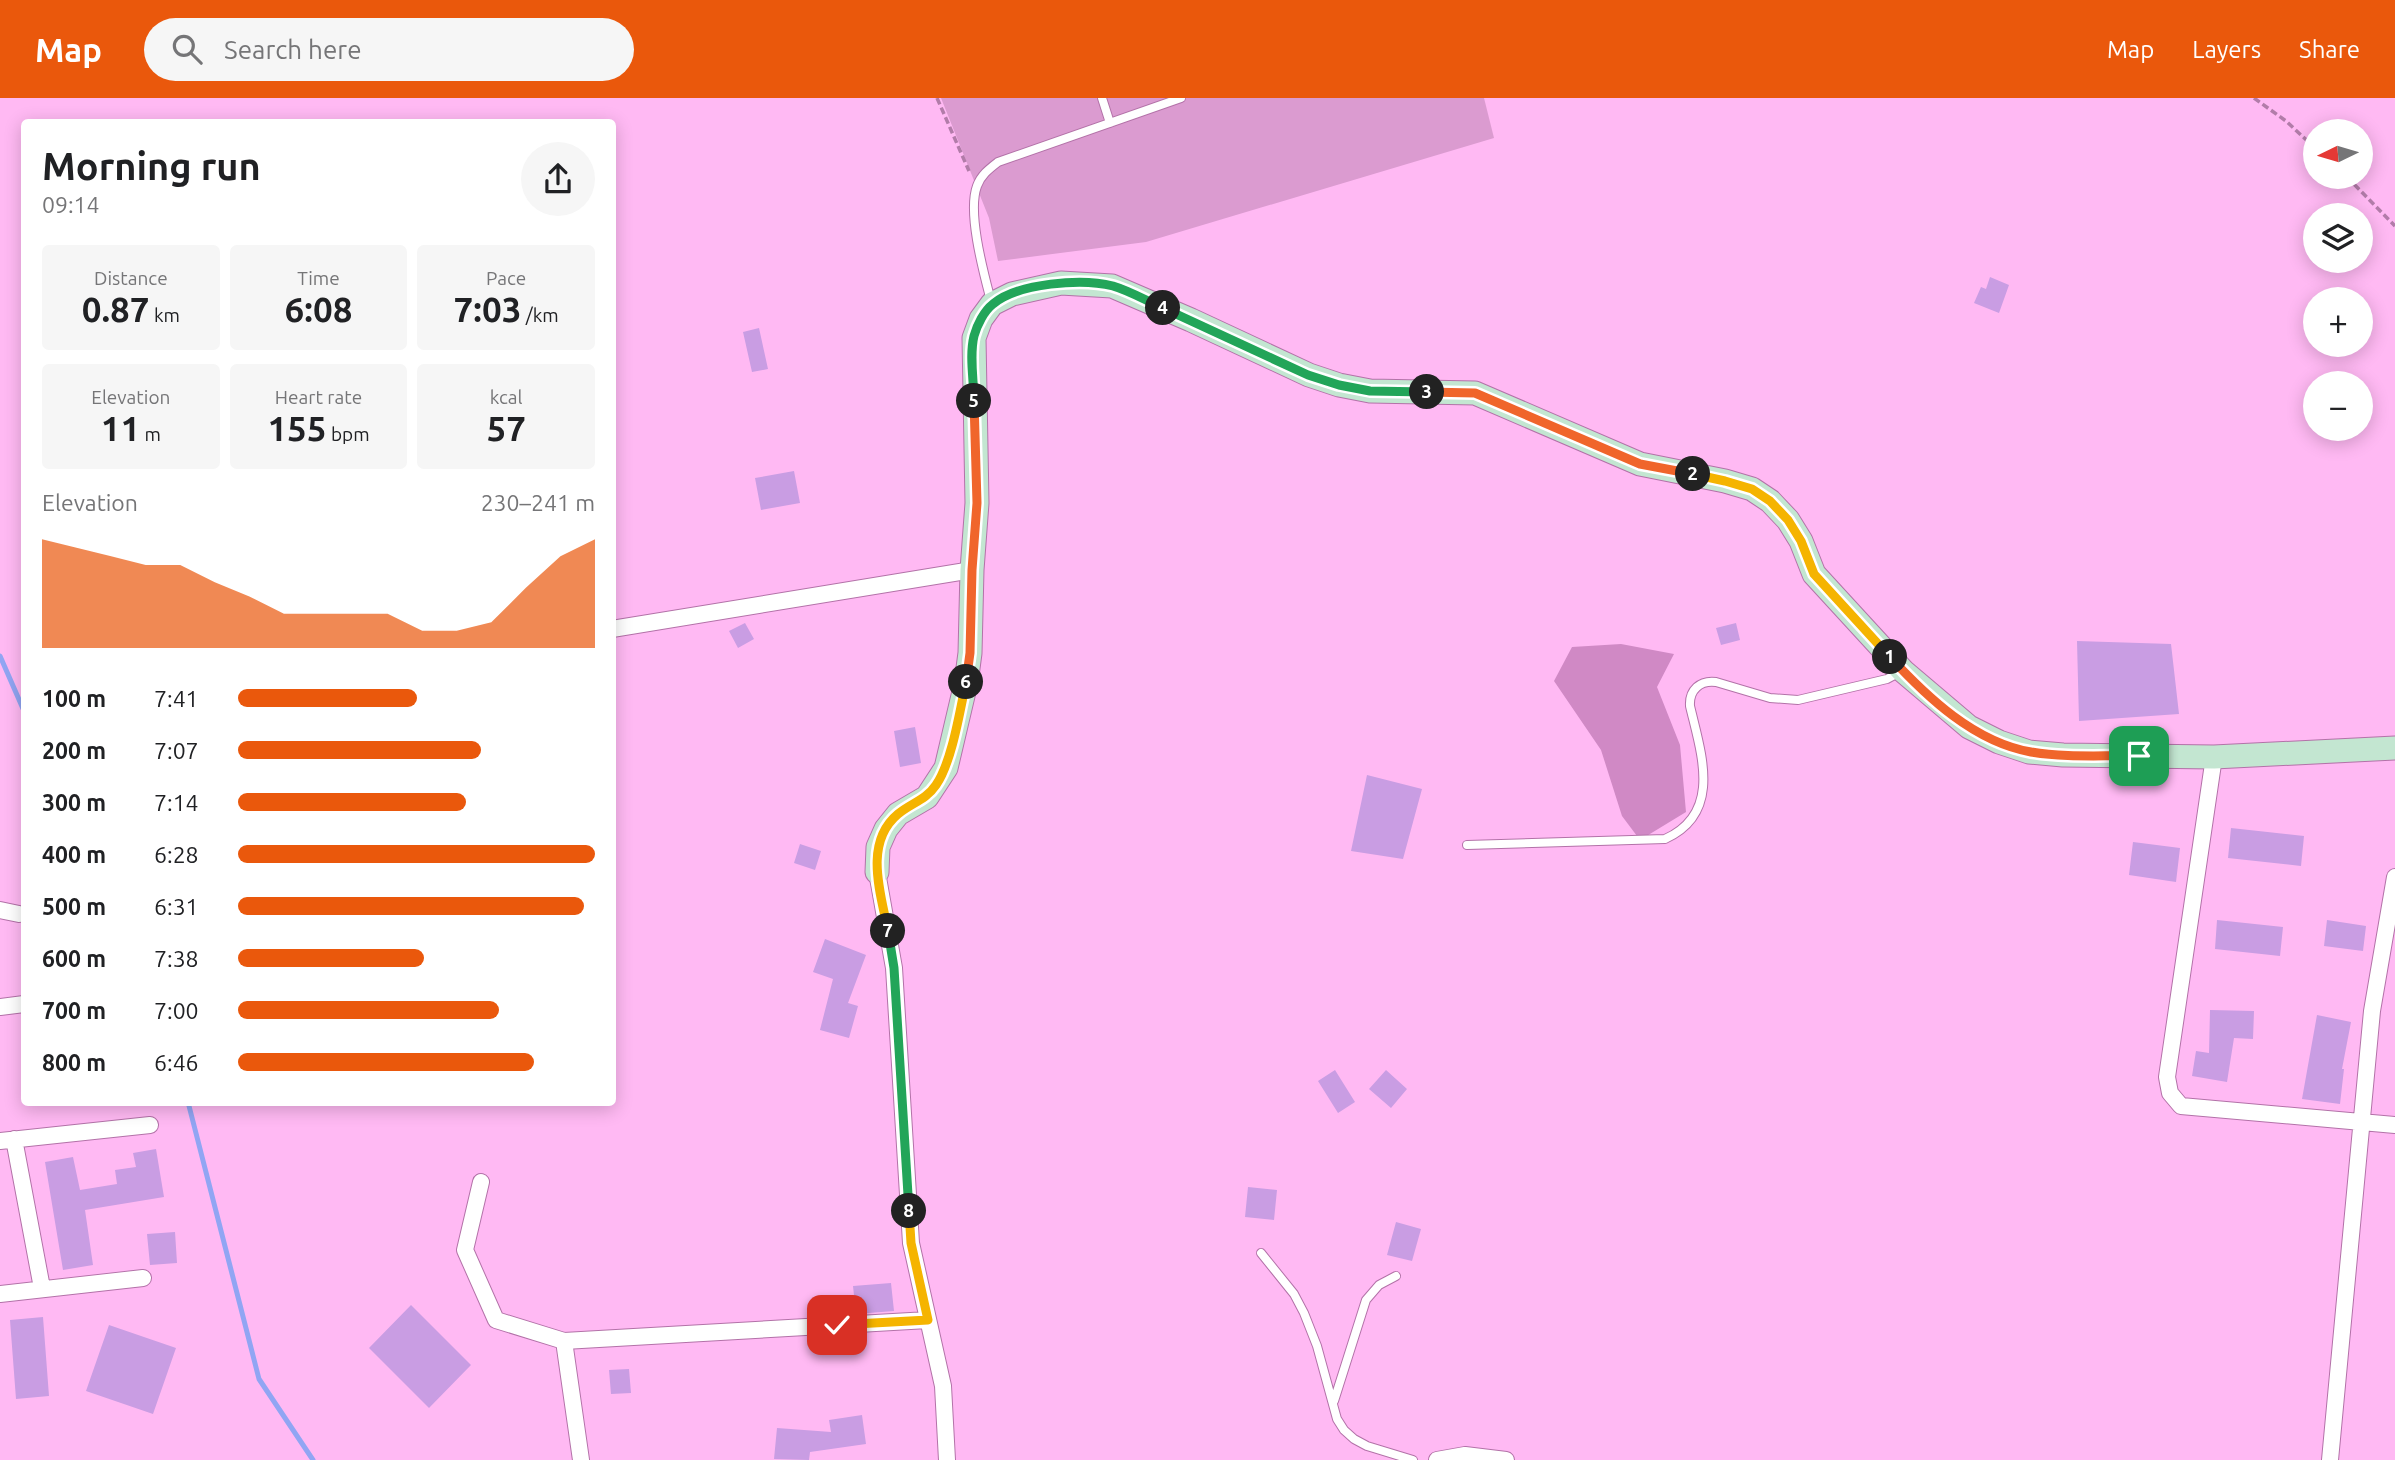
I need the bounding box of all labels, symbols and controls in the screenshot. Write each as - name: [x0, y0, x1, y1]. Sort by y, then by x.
- search box: [144, 18, 634, 81]
- icon: search: [168, 30, 206, 68]
- text: Map: [35, 31, 102, 68]
- text: Search here: [224, 35, 362, 64]
- text: Map: [2107, 36, 2154, 63]
- text: Layers: [2192, 36, 2261, 63]
- text: Share: [2299, 36, 2360, 63]
- north arrow: [2303, 119, 2373, 189]
- map controls: [2303, 119, 2373, 441]
- button: share: [521, 142, 595, 216]
- text: Morning run: [42, 145, 261, 187]
- text: 09:14: [42, 192, 100, 217]
- button: layers: [2303, 203, 2373, 273]
- text: Distance: [94, 267, 168, 289]
- text: Time: [297, 267, 340, 289]
- text: Pace: [486, 267, 526, 289]
- button: +: [2303, 287, 2373, 357]
- text: 0.87: [82, 289, 150, 329]
- text: 6:08: [285, 289, 352, 329]
- text: 7:03: [454, 289, 521, 329]
- pin: 4: [1146, 290, 1180, 326]
- text: 4: [1157, 296, 1168, 318]
- text: km: [150, 304, 180, 326]
- text: /km: [521, 304, 559, 326]
- button: −: [2303, 371, 2373, 441]
- pin: 3: [1410, 374, 1444, 410]
- text: 3: [1421, 380, 1432, 402]
- pin: 5: [956, 384, 992, 418]
- text: Elevation: [91, 386, 170, 408]
- text: Heart rate: [275, 386, 362, 408]
- text: kcal: [490, 386, 523, 408]
- text: 5: [968, 389, 979, 411]
- text: 11: [101, 408, 140, 448]
- text: 155: [267, 408, 327, 448]
- text: 57: [486, 408, 526, 448]
- text: m: [140, 423, 161, 445]
- text: bpm: [327, 423, 370, 445]
- pin: 2: [1676, 456, 1710, 492]
- text: 2: [1687, 462, 1698, 484]
- text: Elevation: [42, 490, 138, 515]
- text: 230–241 m: [481, 490, 595, 515]
- pin: 1: [1872, 640, 1908, 674]
- text: 1: [1884, 645, 1895, 667]
- pin: 6: [948, 664, 984, 700]
- text: 6: [960, 670, 971, 692]
- text: 100 m: [42, 686, 106, 711]
- text: 7:41: [154, 686, 199, 711]
- pin: [2109, 726, 2169, 786]
- icon: arrive: [2120, 737, 2158, 775]
- text: 200 m: [42, 738, 106, 763]
- text: 7:07: [154, 738, 199, 763]
- text: 300 m: [42, 790, 106, 815]
- text: 7:14: [154, 790, 199, 815]
- text: 400 m: [42, 842, 106, 867]
- text: 6:28: [154, 842, 199, 867]
- text: 500 m: [42, 894, 106, 919]
- text: 6:31: [154, 894, 199, 919]
- pin: 7: [870, 914, 906, 948]
- text: 7: [882, 919, 893, 941]
- text: 600 m: [42, 946, 106, 971]
- text: 7:38: [154, 946, 199, 971]
- text: 700 m: [42, 998, 106, 1023]
- text: 7:00: [154, 998, 199, 1023]
- text: 800 m: [42, 1050, 106, 1075]
- text: 6:46: [154, 1050, 199, 1075]
- pin: 8: [892, 1194, 926, 1228]
- text: 8: [903, 1199, 914, 1221]
- pin: [807, 1295, 867, 1355]
- icon: check: [818, 1306, 856, 1344]

